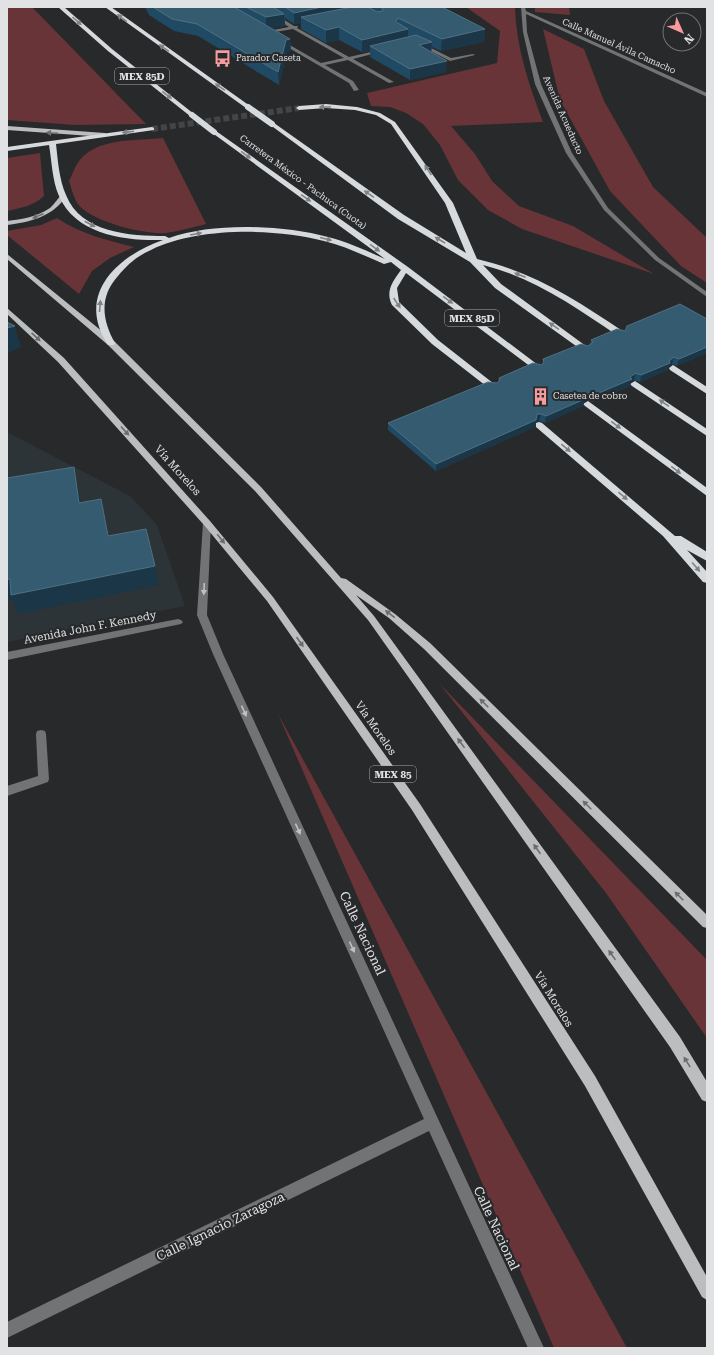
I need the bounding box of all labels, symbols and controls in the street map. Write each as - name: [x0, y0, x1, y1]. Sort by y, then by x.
- north arrow: [662, 12, 702, 52]
- one-way arrow: [117, 14, 127, 22]
- street label: Calle Manuel Ávila Camacho: [561, 15, 678, 76]
- one-way arrow: [71, 17, 82, 26]
- text: N: [681, 31, 696, 47]
- one-way arrow: [158, 44, 169, 52]
- bus stop icon: Parador Caseta: [213, 48, 233, 68]
- place label: Parador Caseta: [236, 53, 301, 63]
- road number: MEX 85D: [115, 68, 169, 84]
- street label: Avenida Acueducto: [541, 74, 585, 156]
- one-way arrow: [214, 83, 225, 91]
- one-way arrow: [161, 91, 172, 99]
- one-way arrow: [318, 104, 331, 110]
- one-way arrow: [46, 129, 58, 136]
- one-way arrow: [122, 129, 134, 136]
- street label: Carretera México - Pachuca (Cuota): [238, 133, 368, 231]
- one-way arrow: [241, 151, 251, 159]
- one-way arrow: [424, 165, 431, 176]
- one-way arrow: [364, 190, 374, 198]
- one-way arrow: [301, 194, 311, 202]
- one-way arrow: [32, 213, 44, 219]
- one-way arrow: [84, 221, 95, 227]
- one-way arrow: [190, 231, 202, 237]
- one-way arrow: [320, 236, 332, 242]
- one-way arrow: [435, 236, 445, 244]
- one-way arrow: [370, 243, 381, 252]
- one-way arrow: [514, 271, 526, 277]
- one-way arrow: [442, 296, 453, 304]
- one-way arrow: [393, 297, 401, 308]
- one-way arrow: [96, 300, 103, 312]
- road number: MEX 85D: [445, 310, 499, 326]
- one-way arrow: [549, 322, 559, 330]
- one-way arrow: [31, 332, 41, 341]
- building icon: Casetea de cobro: [530, 386, 550, 406]
- place label: Casetea de cobro: [553, 391, 628, 401]
- one-way arrow: [658, 399, 669, 407]
- one-way arrow: [611, 421, 622, 430]
- one-way arrow: [120, 426, 130, 436]
- street label: Vía Morelos: [152, 443, 203, 498]
- one-way arrow: [561, 444, 572, 453]
- one-way arrow: [671, 465, 681, 473]
- one-way arrow: [618, 491, 628, 501]
- one-way arrow: [216, 533, 225, 544]
- one-way arrow: [692, 561, 701, 572]
- one-way arrow: [200, 583, 207, 595]
- street label: Avenida John F. Kennedy: [23, 608, 158, 647]
- one-way arrow: [384, 610, 395, 619]
- one-way arrow: [296, 636, 304, 647]
- one-way arrow: [480, 698, 489, 708]
- street label: Vía Morelos: [352, 699, 399, 758]
- one-way arrow: [241, 705, 247, 716]
- one-way arrow: [457, 738, 465, 749]
- road number: MEX 85: [370, 766, 416, 782]
- one-way arrow: [582, 800, 592, 810]
- one-way arrow: [295, 823, 301, 834]
- one-way arrow: [533, 844, 541, 854]
- street label: Calle Nacional: [337, 889, 389, 978]
- one-way arrow: [674, 891, 684, 901]
- one-way arrow: [349, 941, 355, 953]
- one-way arrow: [609, 950, 617, 960]
- street label: Vía Morelos: [531, 969, 576, 1029]
- one-way arrow: [683, 1056, 690, 1068]
- street label: Calle Nacional: [471, 1184, 523, 1273]
- street label: Calle Ignacio Zaragoza: [154, 1189, 287, 1264]

